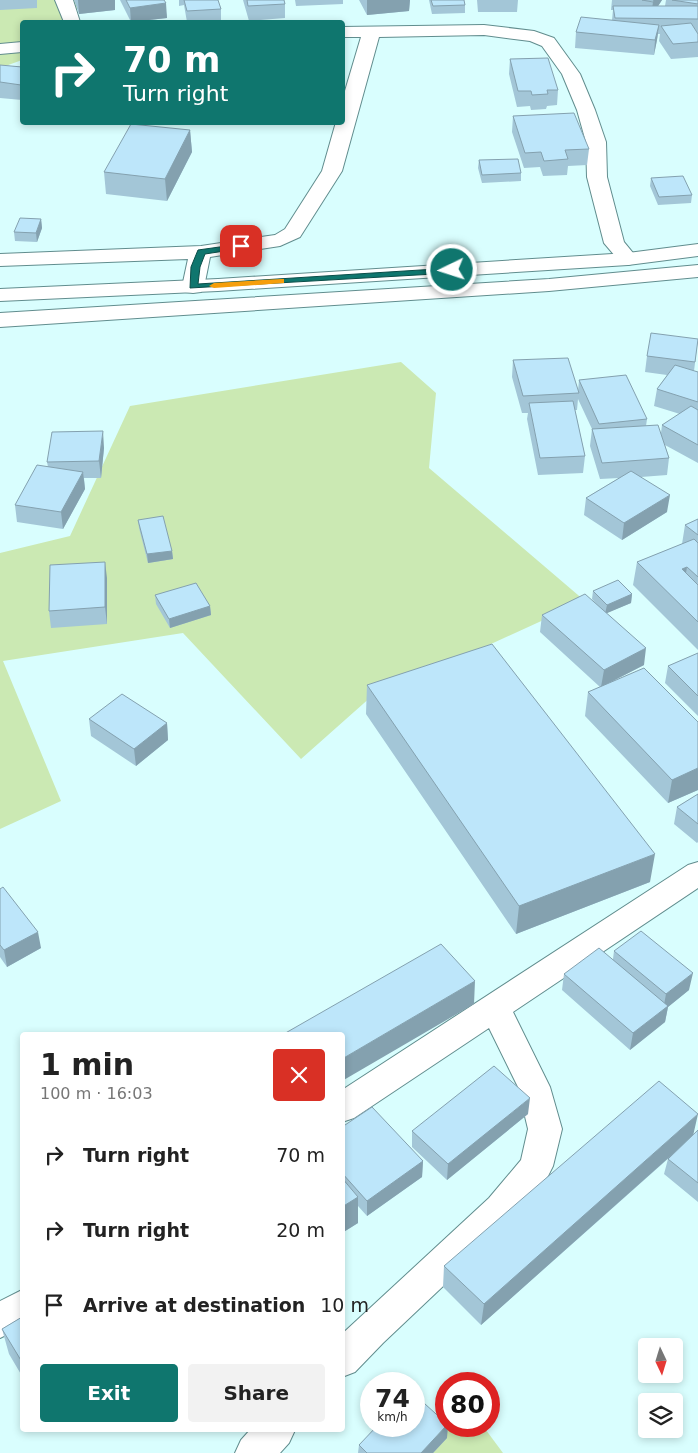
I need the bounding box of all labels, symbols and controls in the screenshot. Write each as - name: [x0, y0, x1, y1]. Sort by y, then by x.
- icon: right: [40, 40, 105, 105]
- text: 70 m: [123, 40, 220, 80]
- text: Turn right: [123, 81, 228, 106]
- pin: [220, 225, 262, 267]
- icon: arrive: [227, 232, 255, 260]
- position arrow: [425, 243, 477, 295]
- text: 1 min: [40, 1047, 134, 1082]
- button: close: [273, 1049, 325, 1101]
- text: 100 m · 16:03: [40, 1084, 153, 1103]
- icon: right: [40, 1141, 68, 1169]
- text: Turn right: [83, 1144, 189, 1166]
- text: 70 m: [276, 1144, 325, 1166]
- icon: right: [40, 1216, 68, 1244]
- text: Turn right: [83, 1219, 189, 1241]
- text: 20 m: [276, 1219, 325, 1241]
- icon: arrive: [40, 1291, 68, 1319]
- text: Arrive at destination: [83, 1294, 305, 1316]
- text: 10 m: [320, 1294, 369, 1316]
- north arrow: [638, 1338, 682, 1382]
- map controls: [638, 1338, 683, 1438]
- button: Exit: [40, 1364, 178, 1422]
- button: Share: [188, 1364, 325, 1422]
- speed limit sign: 80: [435, 1372, 500, 1437]
- text: 74: [375, 1384, 410, 1413]
- button: layers: [638, 1393, 683, 1438]
- text: km/h: [377, 1410, 408, 1424]

